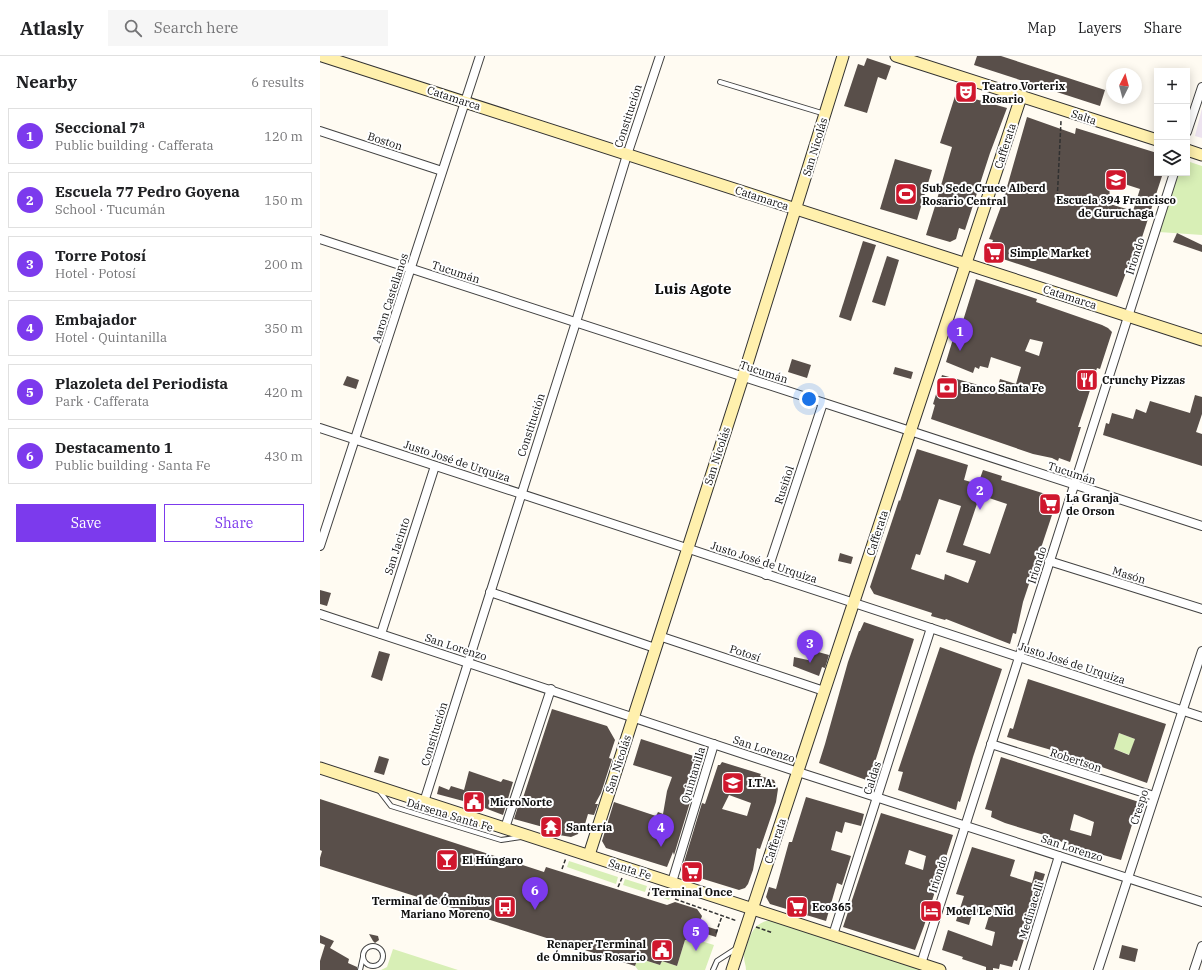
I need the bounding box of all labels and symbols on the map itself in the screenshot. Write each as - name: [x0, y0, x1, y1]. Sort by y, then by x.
- north arrow: [1106, 68, 1142, 104]
- theatre icon: Teatro Vorterix Rosario: [953, 79, 979, 105]
- place label: Teatro Vorterix Rosario: [982, 79, 1066, 106]
- street label: Constitución: [611, 82, 645, 150]
- street label: Catamarca: [425, 83, 483, 113]
- street label: Salta: [1070, 106, 1098, 128]
- street label: San Nicolás: [799, 116, 831, 178]
- street label: Cafferata: [991, 121, 1019, 171]
- street label: Boston: [366, 129, 404, 153]
- school or university icon: Escuela 394 Francisco de Guruchaga: [1103, 167, 1129, 193]
- sports icon: Sub Sede Cruce Alberd Rosario Central: [893, 181, 919, 207]
- place label: Sub Sede Cruce Alberd Rosario Central: [922, 181, 1046, 208]
- street label: Catamarca: [733, 183, 791, 213]
- place label: Escuela 394 Francisco de Guruchaga: [1056, 193, 1176, 220]
- street label: Iriondo: [1122, 236, 1148, 276]
- supermarket icon: Simple Market: [981, 240, 1007, 266]
- place label: Simple Market: [1010, 246, 1089, 260]
- street label: Aaron Castellanos: [369, 251, 411, 345]
- street label: Tucumán: [430, 258, 482, 286]
- district label: Luis Agote: [655, 279, 731, 298]
- street label: Catamarca: [1041, 282, 1099, 312]
- pin: 1: [947, 318, 973, 351]
- street label: Tucumán: [738, 358, 790, 386]
- restaurant icon: Crunchy Pizzas: [1074, 367, 1100, 393]
- place label: Crunchy Pizzas: [1102, 373, 1186, 387]
- bank icon: Banco Santa Fe: [934, 375, 960, 401]
- place label: Banco Santa Fe: [962, 381, 1044, 395]
- your location: [799, 389, 819, 409]
- street label: Constitución: [514, 391, 548, 459]
- street label: San Nicolás: [701, 425, 733, 487]
- street label: Justo José de Urquiza: [402, 437, 512, 485]
- street label: Tucumán: [1046, 459, 1098, 487]
- street label: Rusiñol: [771, 464, 797, 506]
- pin: 2: [967, 477, 993, 510]
- supermarket icon: La Granja de Orson: [1037, 491, 1063, 517]
- place label: La Granja de Orson: [1066, 491, 1119, 518]
- street label: Cafferata: [863, 508, 891, 558]
- street label: San Jacinto: [381, 516, 413, 576]
- street label: Justo José de Urquiza: [709, 538, 819, 586]
- street label: Iriondo: [1024, 545, 1050, 585]
- street label: Masón: [1111, 563, 1147, 587]
- street label: San Lorenzo: [423, 630, 489, 664]
- pin: 3: [797, 630, 823, 663]
- street label: Justo José de Urquiza: [1017, 639, 1127, 687]
- street label: Potosí: [728, 641, 763, 665]
- street label: Constitución: [418, 700, 450, 768]
- street label: San Lorenzo: [731, 732, 797, 766]
- street label: San Nicolás: [602, 733, 634, 795]
- street label: Quintanilla: [678, 745, 708, 805]
- street label: Robertson: [1048, 745, 1104, 775]
- street label: Caldas: [860, 759, 884, 797]
- school or university icon: I.T.A.: [720, 770, 746, 796]
- place label: I.T.A.: [748, 776, 776, 790]
- street label: Crespo: [1127, 788, 1151, 826]
- public building icon: MicroNorte: [461, 789, 487, 815]
- street label: Dársena Santa Fe: [405, 795, 495, 835]
- place label: MicroNorte: [490, 795, 552, 809]
- temple icon: Santería: [538, 814, 564, 840]
- pin: 4: [648, 814, 674, 847]
- street label: Cafferata: [761, 816, 789, 866]
- place label: Santería: [566, 820, 612, 834]
- street label: San Lorenzo: [1039, 831, 1105, 865]
- bar icon: El Húngaro: [434, 847, 460, 873]
- place label: El Húngaro: [462, 853, 523, 867]
- street label: Iriondo: [925, 854, 951, 894]
- street label: Santa Fe: [607, 855, 653, 883]
- supermarket icon: Terminal Once: [679, 859, 705, 885]
- pin: 6: [522, 877, 548, 910]
- street label: Medinacelli: [1015, 879, 1047, 941]
- place label: Terminal Once: [652, 885, 732, 899]
- place label: Terminal de Ómnibus Mariano Moreno: [372, 894, 490, 921]
- bus stop icon: Terminal de Ómnibus Mariano Moreno: [492, 894, 518, 920]
- supermarket icon: Eco365: [784, 894, 810, 920]
- hotel icon: Motel Le Nid: [918, 898, 944, 924]
- place label: Eco365: [812, 900, 851, 914]
- place label: Motel Le Nid: [946, 904, 1014, 918]
- pin: 5: [683, 918, 709, 951]
- place label: Renaper Terminal de Ómnibus Rosario: [537, 937, 646, 964]
- public building icon: Renaper Terminal de Ómnibus Rosario: [649, 937, 675, 963]

